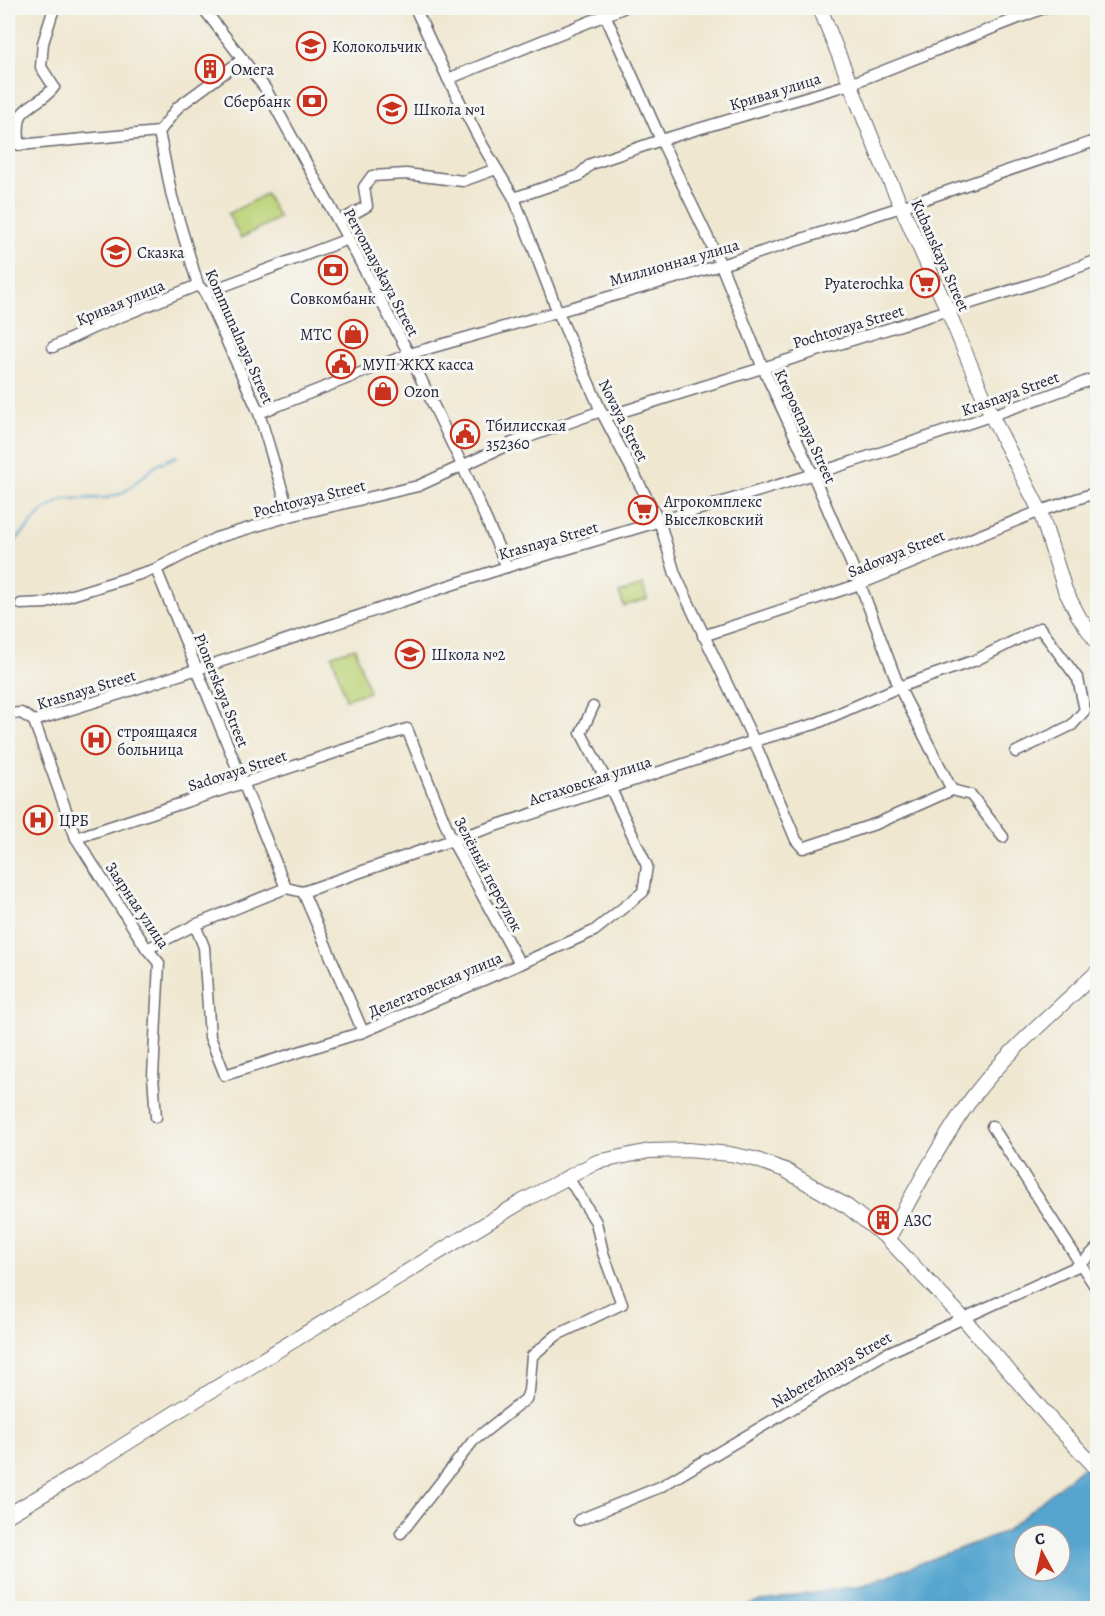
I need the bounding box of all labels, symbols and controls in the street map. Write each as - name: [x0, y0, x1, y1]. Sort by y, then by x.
- school or university icon: Колокольчик: [295, 30, 327, 62]
- place label: Колокольчик: [332, 36, 422, 58]
- building icon: Омега: [194, 53, 226, 85]
- place label: Омега: [231, 59, 275, 81]
- street label: Кривая улица: [727, 67, 824, 116]
- bank icon: Сбербанк: [296, 85, 328, 117]
- place label: Сбербанк: [224, 91, 291, 113]
- school or university icon: Школа №1: [376, 93, 408, 125]
- place label: Школа №1: [413, 99, 486, 121]
- street label: Kubanskaya Street: [905, 196, 975, 315]
- street label: Pervomayskaya Street: [338, 205, 424, 340]
- street label: Миллионная улица: [607, 234, 742, 292]
- school or university icon: Сказка: [100, 236, 132, 268]
- place label: Сказка: [137, 242, 185, 264]
- bank icon: Совкомбанк: [317, 254, 349, 286]
- street label: Kommunalnaya Street: [199, 265, 279, 407]
- supermarket icon: Pyaterochka: [909, 267, 941, 299]
- place label: Pyaterochka: [824, 273, 905, 295]
- street label: Кривая улица: [73, 274, 169, 331]
- place label: Совкомбанк: [290, 288, 376, 310]
- street label: Pochtovaya Street: [790, 300, 907, 354]
- shop icon: МТС: [337, 318, 369, 350]
- place label: МТС: [300, 324, 332, 346]
- public building icon: МУП ЖКХ касса: [325, 348, 357, 380]
- place label: МУП ЖКХ касса: [362, 354, 475, 376]
- street label: Krepostnaya Street: [769, 366, 841, 487]
- street label: Krasnaya Street: [958, 366, 1062, 422]
- shop icon: Ozon: [367, 375, 399, 407]
- street label: Novaya Street: [593, 375, 653, 465]
- place label: Ozon: [404, 381, 439, 403]
- place label: Тбилисская 352360: [486, 415, 567, 455]
- public building icon: Тбилисская 352360: [449, 418, 481, 450]
- street label: Pochtovaya Street: [251, 474, 368, 524]
- place label: Агрокомплекс Выселковский: [663, 491, 764, 531]
- supermarket icon: Агрокомплекс Выселковский: [627, 494, 659, 526]
- street label: Krasnaya Street: [496, 516, 601, 566]
- street label: Sadovaya Street: [845, 524, 948, 583]
- street label: Pionerskaya Street: [188, 630, 254, 751]
- school or university icon: Школа №2: [394, 638, 426, 670]
- place label: Школа №2: [431, 644, 506, 666]
- street label: Krasnaya Street: [34, 664, 139, 715]
- place label: строящаяся больница: [117, 721, 198, 761]
- hospital icon: строящаяся больница: [80, 724, 112, 756]
- street label: Sadovaya Street: [185, 745, 290, 797]
- street label: Астаховская улица: [525, 751, 655, 811]
- hospital icon: ЦРБ: [22, 804, 54, 836]
- place label: ЦРБ: [59, 810, 89, 832]
- street label: Зелёный переулок: [449, 813, 528, 936]
- street label: Заярная улица: [100, 858, 175, 954]
- street label: Делегатовская улица: [365, 946, 506, 1023]
- building icon: АЗС: [867, 1204, 899, 1236]
- place label: АЗС: [903, 1210, 932, 1232]
- street label: Naberezhnaya Street: [767, 1326, 896, 1413]
- north arrow: [1012, 1523, 1072, 1583]
- text: С: [1034, 1528, 1047, 1551]

